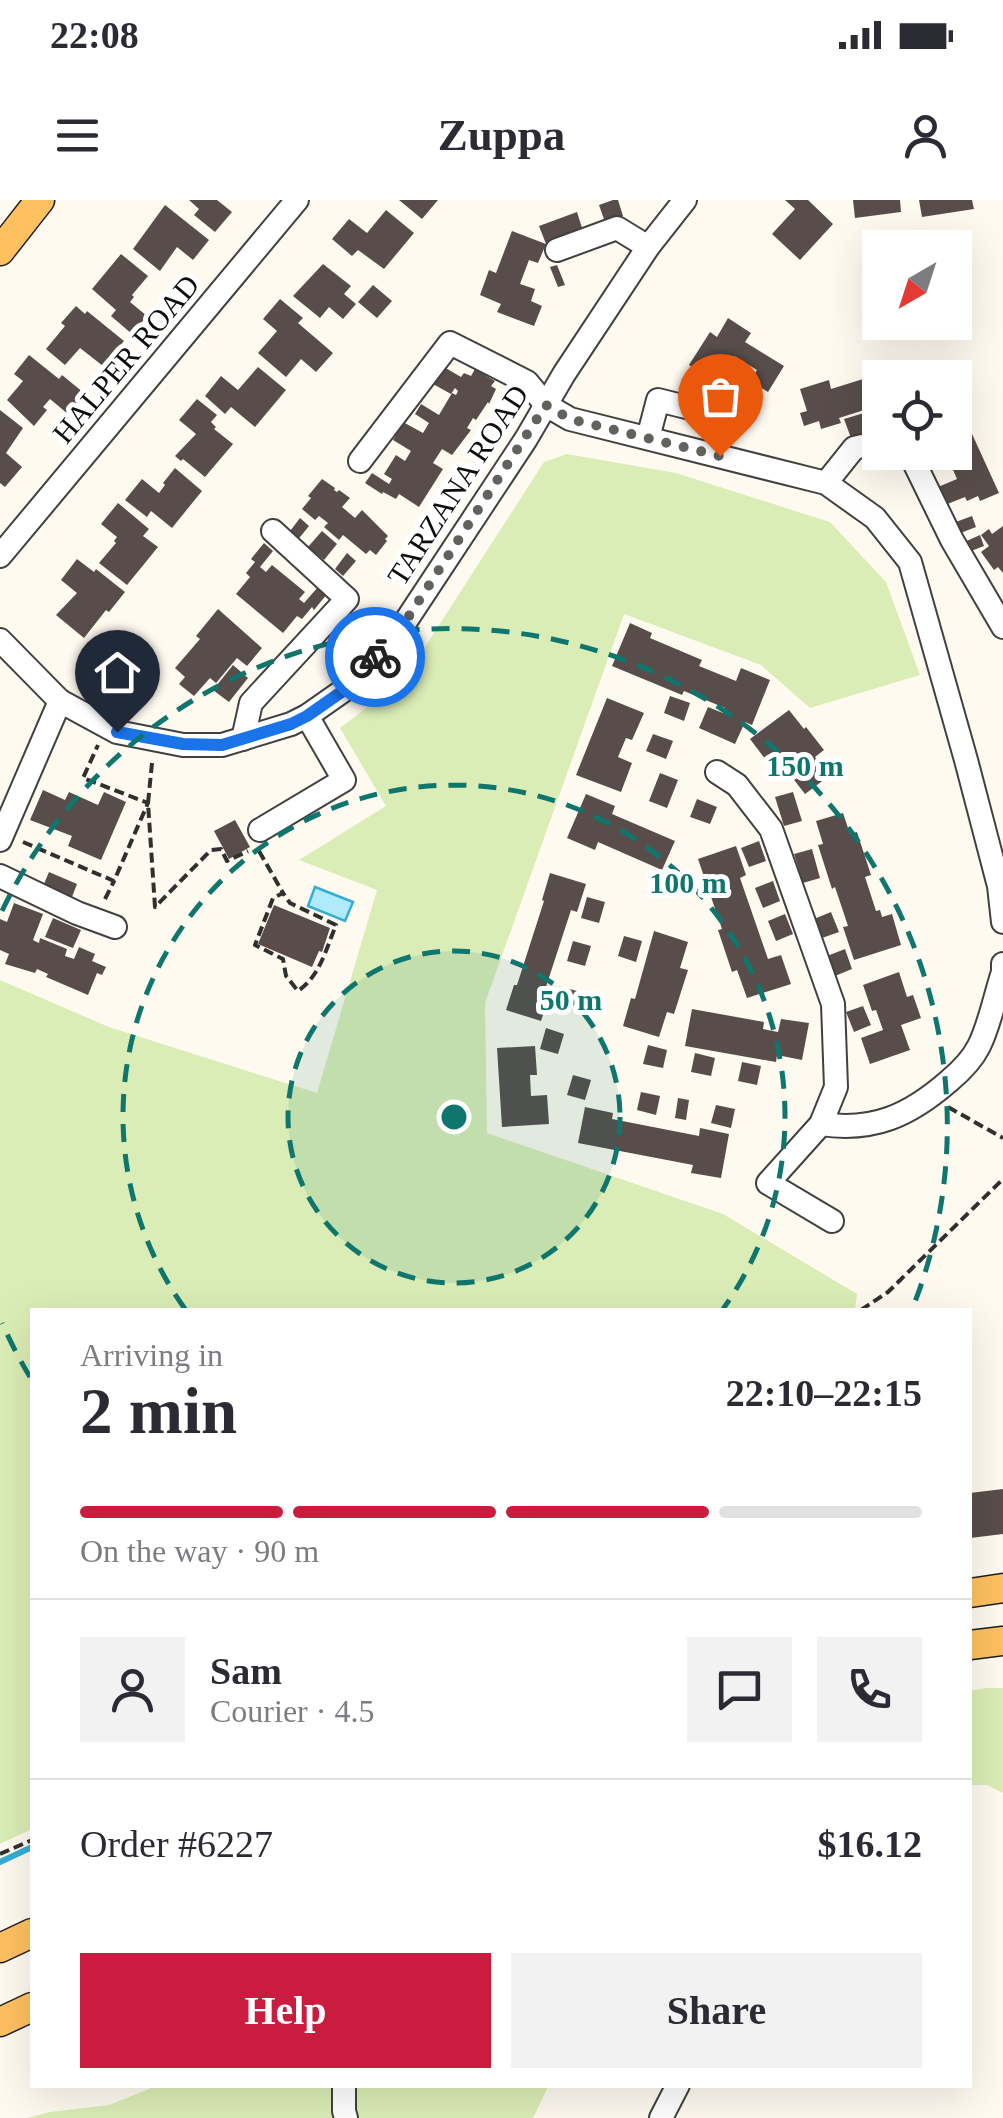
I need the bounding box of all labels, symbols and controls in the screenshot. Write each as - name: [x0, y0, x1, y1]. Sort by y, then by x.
- text: 22:08: [50, 14, 139, 56]
- icon: menu: [50, 108, 105, 163]
- icon: person: [898, 108, 953, 163]
- text: Zuppa: [438, 110, 565, 160]
- north arrow: [862, 230, 972, 340]
- map controls: [862, 230, 972, 470]
- street label: HALPER ROAD: [46, 268, 205, 449]
- pin: [678, 354, 763, 457]
- button: locate: [862, 360, 972, 470]
- icon: bag: [693, 369, 748, 424]
- street label: TARZANA ROAD: [381, 379, 535, 591]
- courier: [325, 607, 425, 707]
- pin: [75, 630, 160, 733]
- icon: bike: [348, 630, 403, 685]
- icon: home: [90, 645, 145, 700]
- text: 150 m: [766, 749, 844, 782]
- text: 100 m: [649, 866, 727, 899]
- text: 50 m: [540, 983, 602, 1016]
- centre of rings: [436, 1099, 472, 1135]
- text: Arriving in: [80, 1337, 223, 1373]
- text: 22:10–22:15: [726, 1372, 922, 1414]
- text: 2 min: [80, 1375, 237, 1447]
- text: On the way · 90 m: [80, 1533, 319, 1569]
- button: person: [80, 1637, 185, 1742]
- button: chat: [687, 1637, 792, 1742]
- button: phone: [817, 1637, 922, 1742]
- text: Sam: [210, 1650, 282, 1692]
- text: Courier · 4.5: [210, 1693, 374, 1729]
- text: Order #6227: [80, 1823, 273, 1865]
- text: $16.12: [818, 1823, 922, 1865]
- button: Help: [80, 1953, 491, 2068]
- button: Share: [511, 1953, 922, 2068]

